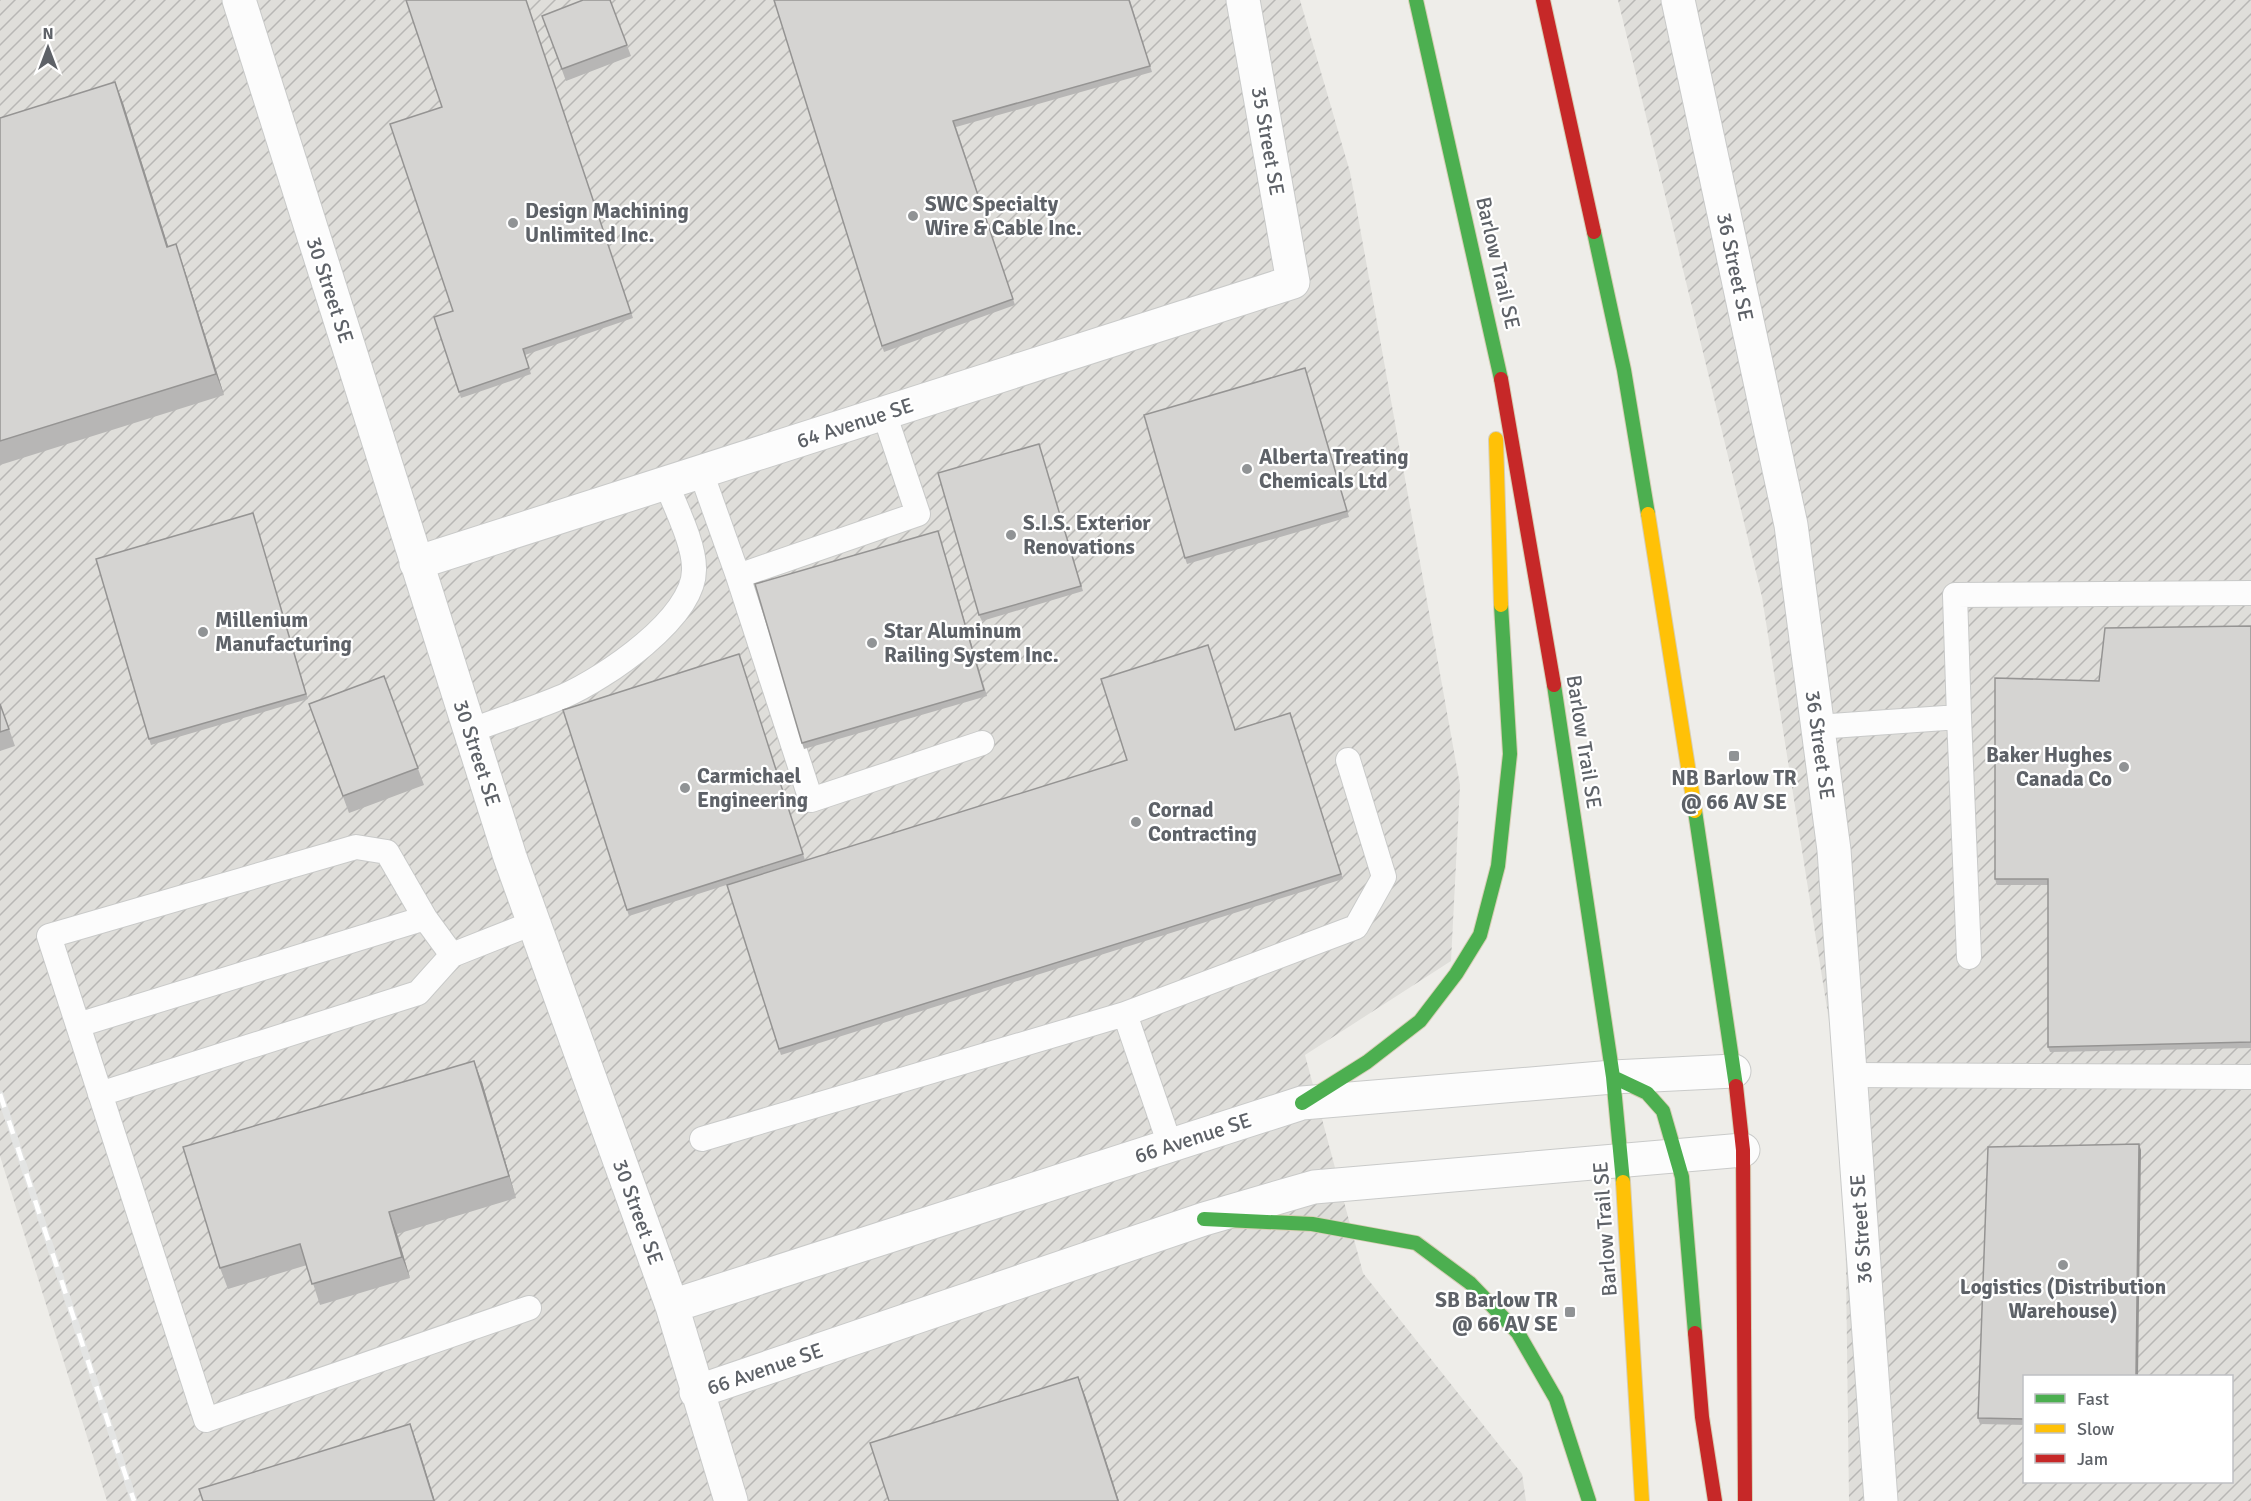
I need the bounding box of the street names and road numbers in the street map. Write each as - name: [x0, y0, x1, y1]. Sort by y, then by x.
- street label: 35 Street SE: [1246, 84, 1290, 198]
- street label: Barlow Trail SE: [1470, 194, 1526, 332]
- street label: 36 Street SE: [1711, 210, 1759, 324]
- street label: 30 Street SE: [301, 234, 359, 346]
- street label: 64 Avenue SE: [793, 392, 917, 454]
- street label: Barlow Trail SE: [1561, 673, 1607, 811]
- street label: 36 Street SE: [1799, 689, 1841, 801]
- street label: 30 Street SE: [448, 697, 506, 809]
- street label: 66 Avenue SE: [1131, 1107, 1255, 1169]
- street label: 30 Street SE: [607, 1156, 669, 1268]
- street label: Barlow Trail SE: [1587, 1161, 1623, 1297]
- street label: 36 Street SE: [1844, 1173, 1878, 1285]
- street label: 66 Avenue SE: [703, 1337, 827, 1401]

